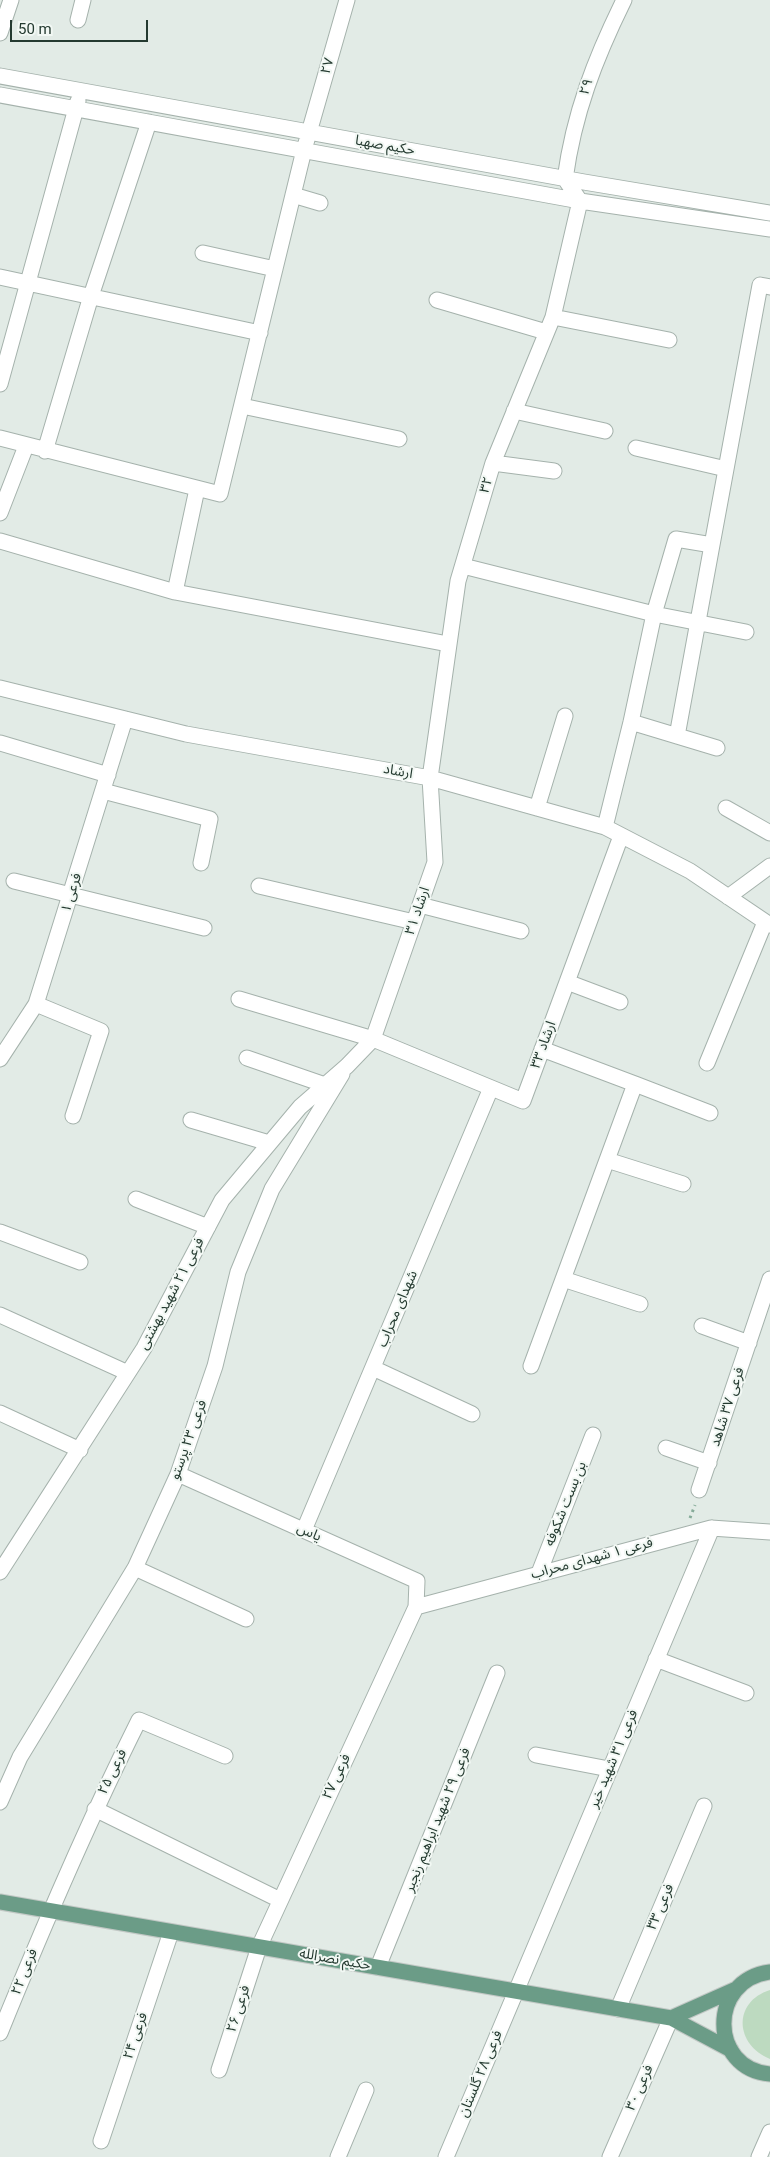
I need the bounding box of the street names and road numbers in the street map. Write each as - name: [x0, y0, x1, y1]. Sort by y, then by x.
- street label: ۲۷: [318, 56, 338, 76]
- street label: ۲۹: [577, 77, 597, 97]
- street label: حکیم صهبا: [354, 132, 416, 160]
- street label: ۳۲: [477, 475, 497, 495]
- street label: ارشاد: [382, 761, 414, 783]
- street label: فرعی ۱: [58, 871, 86, 915]
- street label: ارشاد ۳۱: [402, 885, 434, 937]
- street label: ارشاد ۳۳: [528, 1019, 560, 1071]
- street label: فرعی ۲۱ شهید بهشتی: [135, 1235, 209, 1353]
- street label: شهدای محراب: [374, 1268, 422, 1350]
- street label: فرعی ۳۷ شاهد: [707, 1365, 749, 1449]
- street label: فرعی ۲۳ پرستو: [167, 1398, 211, 1482]
- street label: بن بست شکوفه: [541, 1459, 591, 1549]
- street label: یاس: [294, 1520, 324, 1546]
- street label: فرعی ۱ شهدای محراب: [529, 1535, 655, 1583]
- street label: فرعی ۳۱ شهید خیر: [586, 1707, 642, 1811]
- street label: فرعی ۲۹ شهید ابراهیم رنجبر: [401, 1745, 475, 1895]
- street label: فرعی ۲۵: [95, 1747, 131, 1797]
- street label: فرعی ۲۷: [319, 1752, 355, 1802]
- street label: فرعی ۳۳: [644, 1881, 678, 1933]
- street label: حکیم نصرالله: [298, 1945, 372, 1975]
- street label: فرعی ۲۲: [8, 1946, 42, 1998]
- street label: فرعی ۲۶: [224, 1983, 254, 2035]
- street label: فرعی ۲۴: [120, 2010, 152, 2062]
- street label: فرعی ۲۸ گلستان: [455, 2028, 507, 2120]
- street label: فرعی ۳۰: [623, 2063, 657, 2113]

